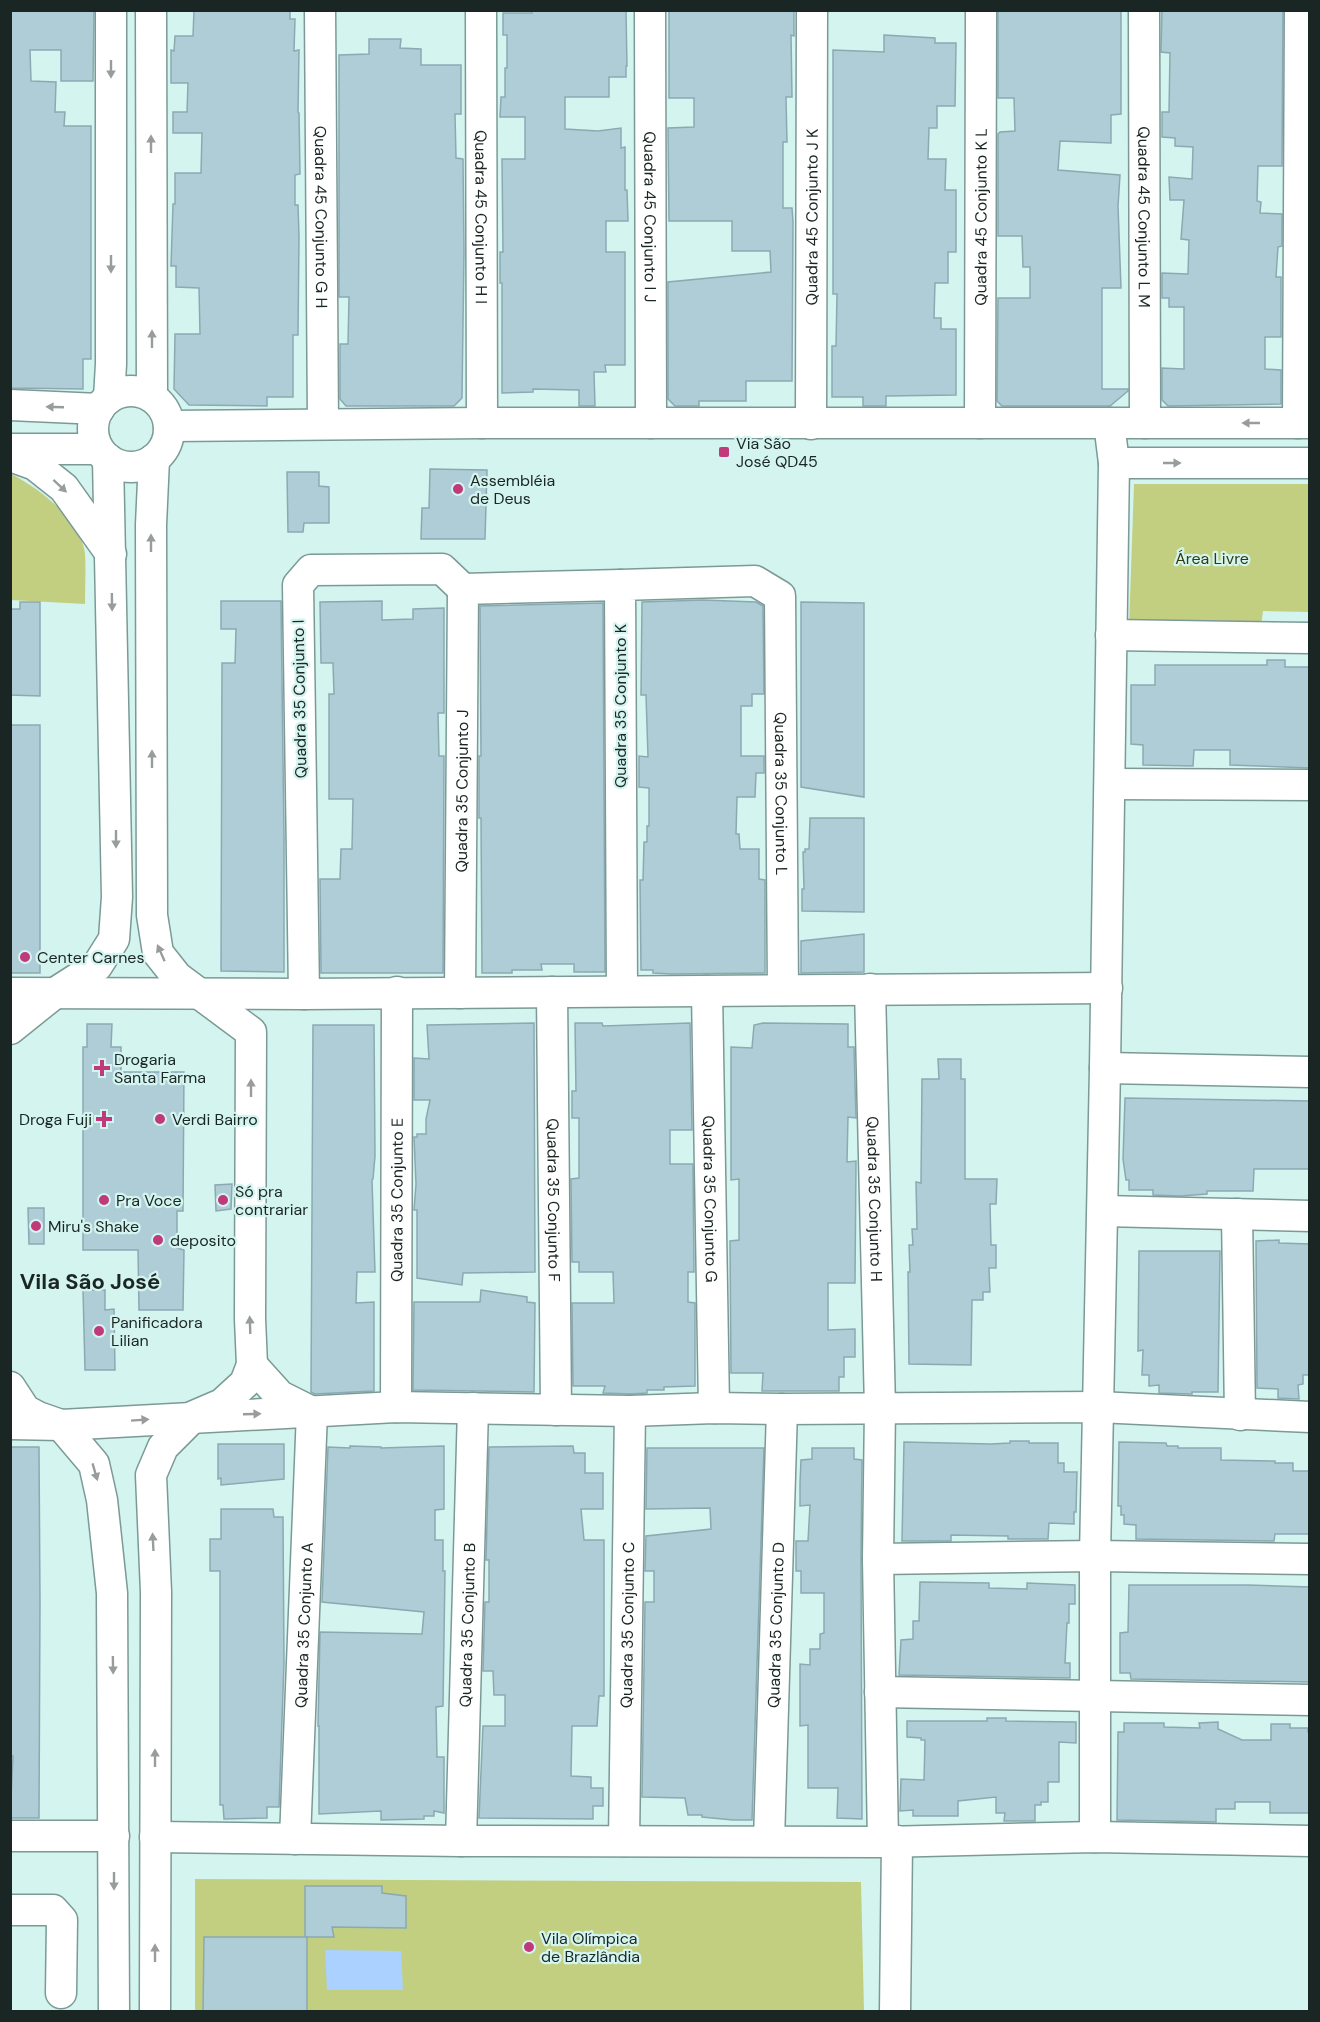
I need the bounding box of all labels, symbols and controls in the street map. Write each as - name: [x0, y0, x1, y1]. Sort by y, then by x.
- one-way arrow: [106, 59, 116, 78]
- street label: Quadra 45 Conjunto G H: [310, 126, 332, 308]
- street label: Quadra 45 Conjunto L M: [1133, 126, 1155, 308]
- street label: Quadra 45 Conjunto K L: [970, 128, 992, 306]
- street label: Quadra 45 Conjunto J K: [801, 129, 823, 305]
- street label: Quadra 45 Conjunto H I: [470, 130, 492, 304]
- street label: Quadra 45 Conjunto I J: [639, 131, 661, 303]
- one-way arrow: [146, 134, 156, 153]
- one-way arrow: [106, 254, 116, 273]
- one-way arrow: [147, 329, 157, 348]
- one-way arrow: [45, 402, 64, 411]
- one-way arrow: [1242, 418, 1261, 428]
- place label: Via São José QD45: [736, 433, 818, 472]
- marker: Via São José QD45: [717, 445, 731, 459]
- one-way arrow: [1163, 458, 1182, 468]
- place label: Assembléia de Deus: [470, 470, 555, 509]
- one-way arrow: [52, 479, 67, 492]
- marker: Assembléia de Deus: [451, 482, 465, 496]
- one-way arrow: [146, 534, 156, 553]
- park label: Área Livre: [1175, 548, 1249, 569]
- one-way arrow: [107, 592, 117, 611]
- street label: Quadra 35 Conjunto I: [288, 620, 311, 778]
- street label: Quadra 35 Conjunto K: [610, 624, 631, 788]
- street label: Quadra 35 Conjunto J: [451, 709, 473, 873]
- street label: Quadra 35 Conjunto L: [770, 712, 792, 876]
- one-way arrow: [147, 750, 157, 769]
- one-way arrow: [111, 829, 120, 848]
- one-way arrow: [156, 944, 166, 962]
- place label: Center Carnes: [37, 947, 144, 968]
- marker: Center Carnes: [18, 950, 32, 964]
- place label: Drogaria Santa Farma: [114, 1049, 206, 1088]
- marker: Drogaria Santa Farma: [95, 1061, 109, 1075]
- one-way arrow: [246, 1078, 256, 1097]
- place label: Droga Fuji: [19, 1109, 92, 1130]
- place label: Verdi Bairro: [172, 1109, 258, 1130]
- marker: Droga Fuji: [97, 1112, 111, 1126]
- marker: Verdi Bairro: [153, 1112, 167, 1126]
- street label: Quadra 35 Conjunto G: [698, 1115, 722, 1283]
- street label: Quadra 35 Conjunto H: [862, 1116, 887, 1282]
- street label: Quadra 35 Conjunto E: [386, 1118, 408, 1282]
- street label: Quadra 35 Conjunto F: [542, 1118, 565, 1282]
- place label: Só pra contrariar: [235, 1181, 308, 1220]
- place label: Pra Voce: [116, 1190, 182, 1211]
- marker: Pra Voce: [97, 1193, 111, 1207]
- marker: Só pra contrariar: [216, 1193, 230, 1207]
- place label: Miru's Shake: [48, 1216, 139, 1237]
- marker: Miru's Shake: [29, 1219, 43, 1233]
- place label: deposito: [170, 1230, 236, 1251]
- marker: deposito: [151, 1233, 165, 1247]
- district label: Vila São José: [20, 1267, 160, 1296]
- place label: Panificadora Lilian: [111, 1312, 203, 1351]
- one-way arrow: [246, 1315, 255, 1334]
- marker: Panificadora Lilian: [92, 1324, 106, 1338]
- one-way arrow: [243, 1410, 262, 1419]
- one-way arrow: [131, 1415, 150, 1425]
- one-way arrow: [91, 1463, 100, 1481]
- one-way arrow: [149, 1533, 158, 1552]
- street label: Quadra 35 Conjunto A: [290, 1542, 318, 1708]
- street label: Quadra 35 Conjunto C: [616, 1542, 639, 1708]
- street label: Quadra 35 Conjunto D: [763, 1542, 789, 1708]
- street label: Quadra 35 Conjunto B: [455, 1543, 480, 1708]
- one-way arrow: [108, 1656, 118, 1675]
- one-way arrow: [150, 1749, 160, 1768]
- one-way arrow: [109, 1872, 119, 1891]
- place label: Vila Olímpica de Brazlândia: [541, 1928, 640, 1967]
- marker: Vila Olímpica de Brazlândia: [522, 1940, 536, 1954]
- one-way arrow: [150, 1944, 160, 1963]

